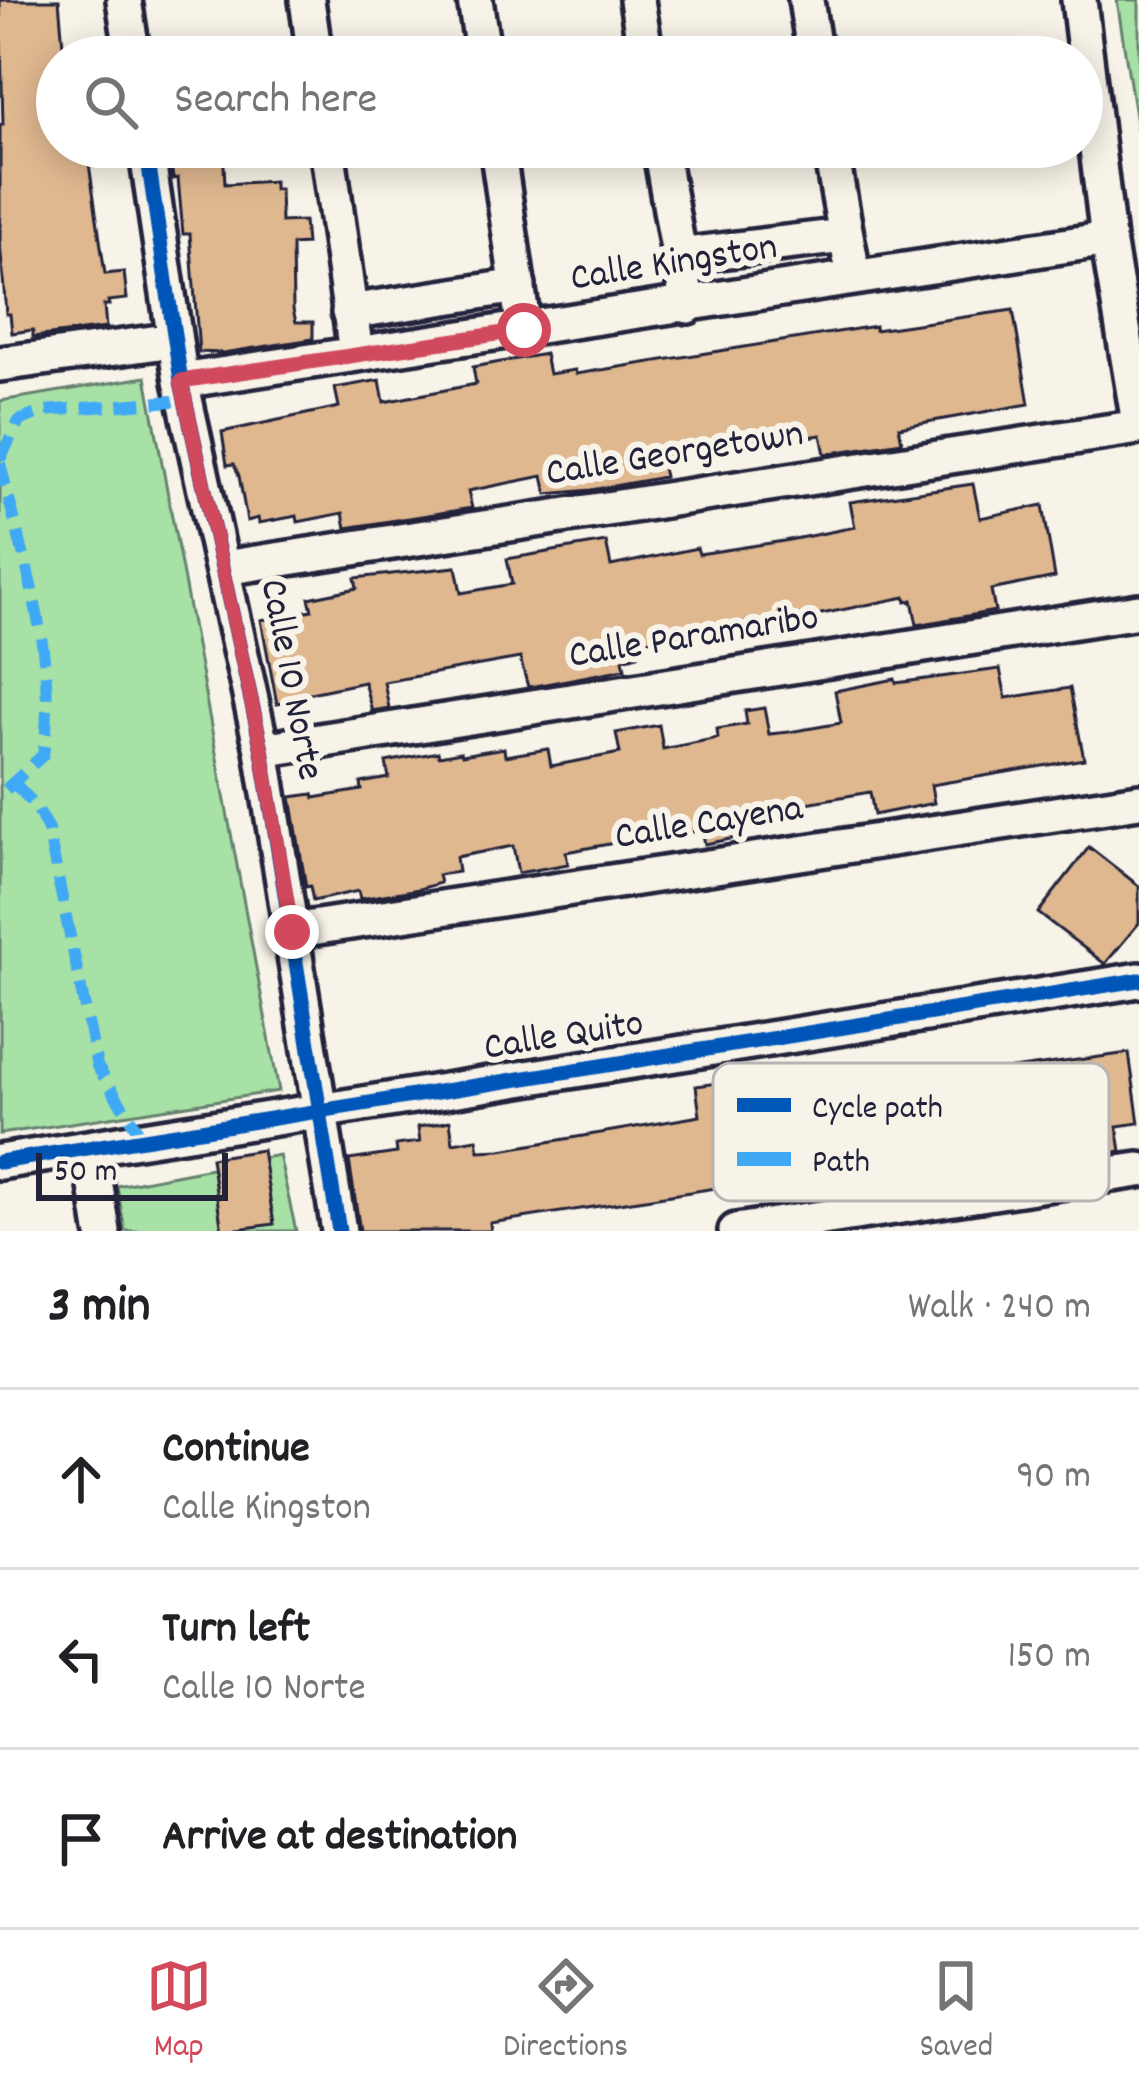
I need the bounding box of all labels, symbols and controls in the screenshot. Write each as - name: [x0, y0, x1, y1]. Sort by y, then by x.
- search box: [36, 36, 1103, 168]
- icon: search: [78, 69, 144, 135]
- text: Search here: [174, 70, 377, 134]
- street label: Calle Kingston: [567, 222, 781, 308]
- route start: [497, 303, 551, 357]
- street label: Calle Georgetown: [542, 409, 808, 503]
- street label: Calle 10 Norte: [243, 575, 335, 785]
- street label: Calle Paramaribo: [565, 592, 823, 686]
- street label: Calle Cayena: [611, 783, 807, 867]
- route end: [265, 905, 319, 959]
- street label: Calle Quito: [480, 998, 648, 1078]
- legend: [713, 1063, 1109, 1201]
- text: Cycle path: [812, 1087, 943, 1134]
- text: Path: [812, 1141, 870, 1188]
- scale bar: [36, 1147, 228, 1200]
- text: 50 m: [54, 1150, 118, 1197]
- text: 3 min: [48, 1273, 150, 1345]
- text: Walk · 240 m: [908, 1282, 1091, 1337]
- text: Continue: [162, 1419, 310, 1483]
- icon: ahead: [48, 1446, 114, 1512]
- text: 90 m: [1016, 1451, 1091, 1506]
- text: Calle Kingston: [162, 1483, 371, 1538]
- text: Turn left: [162, 1599, 310, 1663]
- icon: left: [48, 1626, 114, 1692]
- text: 150 m: [1007, 1631, 1091, 1686]
- text: Calle 10 Norte: [162, 1663, 366, 1718]
- icon: arrive: [48, 1806, 114, 1872]
- text: Arrive at destination: [162, 1807, 517, 1871]
- tab: Map: [146, 1953, 212, 2072]
- tab: Directions: [503, 1953, 628, 2072]
- tab: Saved: [920, 1953, 993, 2072]

